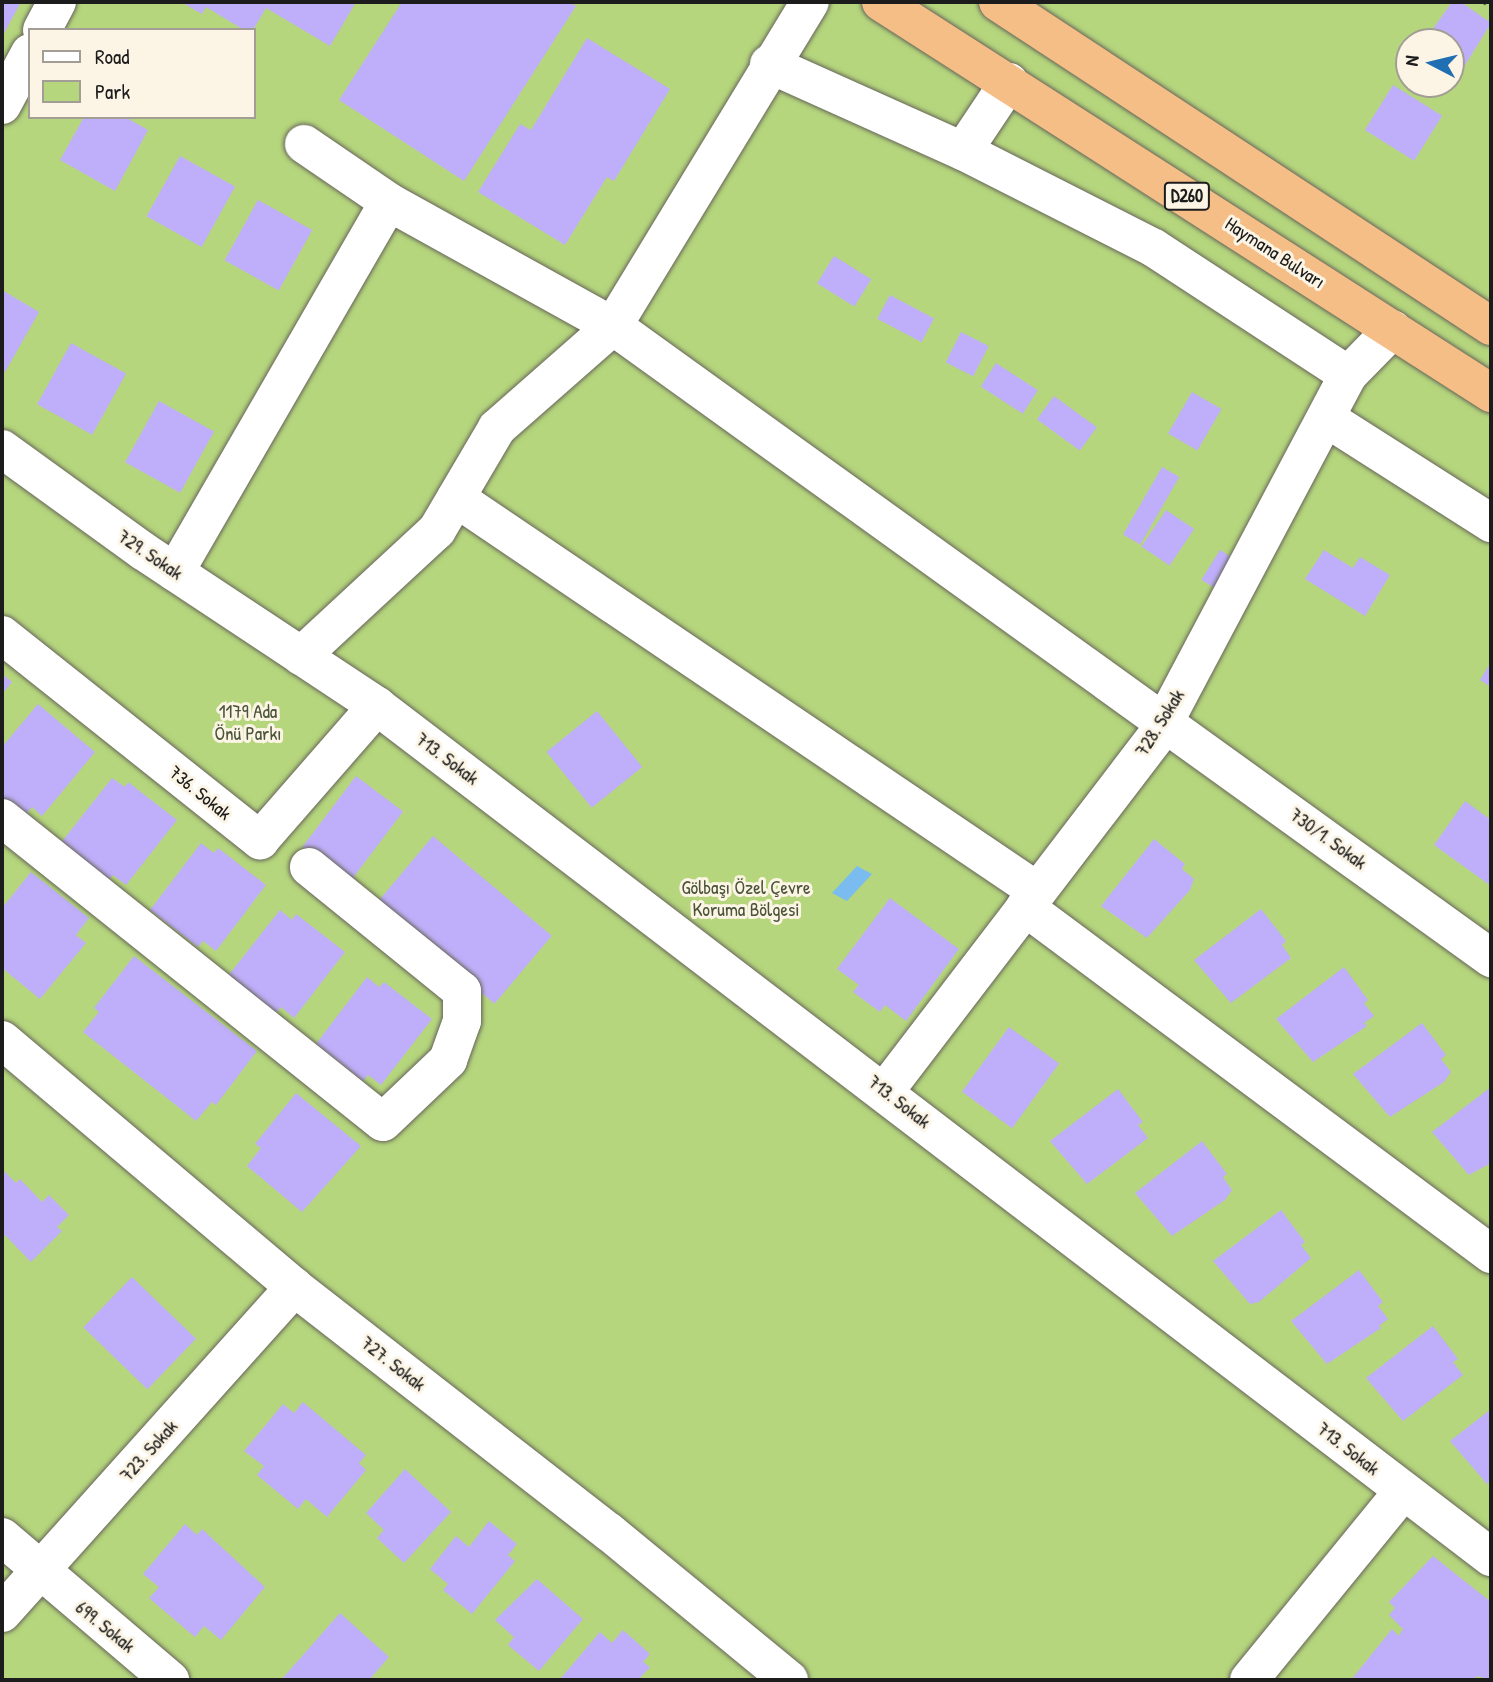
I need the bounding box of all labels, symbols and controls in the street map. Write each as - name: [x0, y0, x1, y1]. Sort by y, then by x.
- legend: [28, 28, 256, 119]
- north arrow: [1395, 28, 1465, 98]
- text: Road: [95, 42, 129, 71]
- text: N: [1398, 54, 1425, 67]
- text: Park: [95, 77, 130, 106]
- road number: D260: [1162, 182, 1212, 210]
- street label: Haymana Bulvarı: [1221, 212, 1329, 294]
- street label: 729. Sokak: [113, 525, 187, 585]
- street label: 728. Sokak: [1131, 685, 1189, 761]
- park label: 1179 Ada Önü Parkı: [214, 701, 282, 745]
- street label: 713. Sokak: [411, 728, 483, 790]
- street label: 736. Sokak: [164, 761, 236, 825]
- street label: 730/1. Sokak: [1285, 804, 1371, 874]
- park label: Gölbaşı Özel Çevre Koruma Bölgesi: [681, 877, 811, 921]
- street label: 713. Sokak: [863, 1071, 935, 1133]
- street label: 727. Sokak: [356, 1332, 430, 1396]
- street label: 723. Sokak: [115, 1416, 183, 1486]
- street label: 713. Sokak: [1312, 1418, 1384, 1480]
- street label: 699. Sokak: [71, 1596, 139, 1658]

